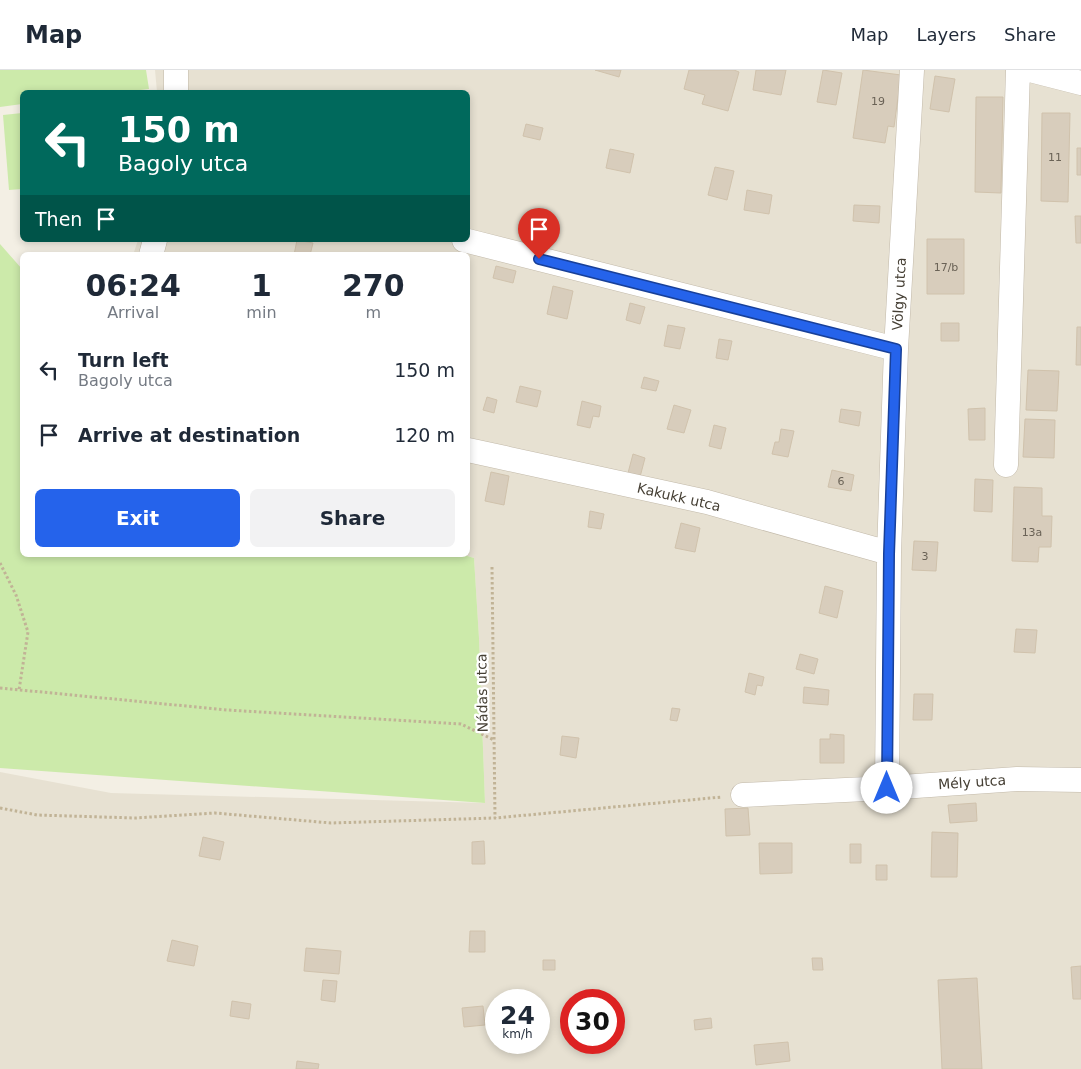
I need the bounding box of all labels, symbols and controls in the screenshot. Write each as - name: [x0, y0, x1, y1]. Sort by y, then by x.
- text: Map: [25, 21, 82, 49]
- text: Map: [850, 24, 888, 45]
- text: Layers: [916, 24, 976, 45]
- text: Share: [1004, 24, 1056, 45]
- house number: 19: [871, 95, 885, 108]
- icon: left: [35, 110, 100, 175]
- text: 150 m: [118, 110, 240, 150]
- text: Bagoly utca: [118, 151, 248, 176]
- house number: 11: [1048, 151, 1062, 164]
- icon: arrive: [92, 205, 120, 233]
- text: Then: [35, 208, 82, 230]
- pin: [518, 208, 560, 259]
- icon: arrive: [525, 215, 553, 243]
- street label: Völgy utca: [889, 257, 909, 331]
- house number: 17/b: [934, 261, 958, 274]
- text: 06:24: [85, 268, 181, 303]
- text: 1: [251, 268, 272, 303]
- text: 270: [342, 268, 405, 303]
- text: Arrival: [107, 303, 159, 322]
- text: min: [246, 303, 277, 322]
- text: m: [365, 303, 381, 322]
- text: Turn left: [78, 349, 169, 371]
- icon: left: [35, 356, 63, 384]
- text: 150 m: [394, 359, 455, 381]
- text: Bagoly utca: [78, 371, 173, 390]
- icon: arrive: [35, 421, 63, 449]
- text: Arrive at destination: [78, 424, 300, 446]
- text: 120 m: [394, 424, 455, 446]
- house number: 6: [838, 475, 845, 488]
- street label: Kakukk utca: [636, 480, 722, 514]
- button: Exit: [35, 489, 240, 547]
- button: Share: [250, 489, 455, 547]
- house number: 13a: [1022, 526, 1042, 539]
- house number: 3: [922, 550, 929, 563]
- street label: Nádas utca: [473, 653, 491, 733]
- position arrow: [860, 761, 912, 813]
- street label: Mély utca: [938, 772, 1006, 792]
- speed limit sign: 30: [560, 989, 625, 1054]
- text: 24: [500, 1001, 535, 1030]
- text: km/h: [502, 1027, 533, 1041]

